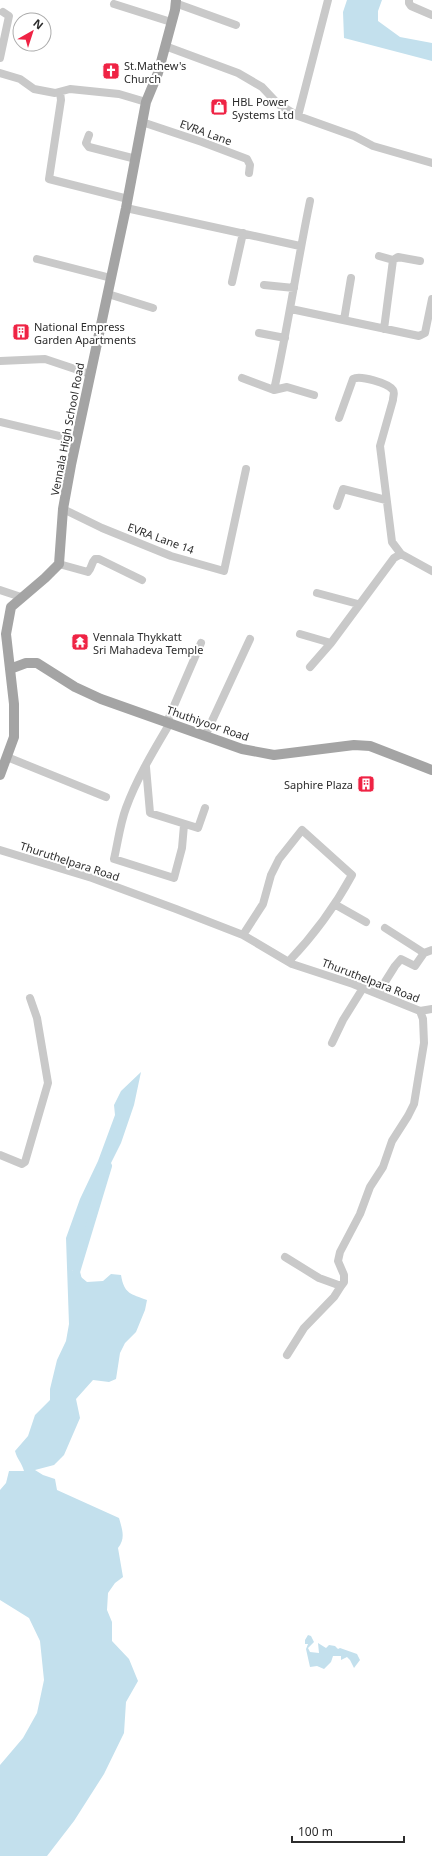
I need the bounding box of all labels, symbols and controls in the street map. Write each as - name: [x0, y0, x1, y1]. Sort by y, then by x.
- north arrow: [12, 12, 52, 52]
- text: N: [30, 15, 47, 32]
- place label: St.Mathew's Church: [124, 58, 186, 86]
- church icon: St.Mathew's Church: [101, 61, 121, 81]
- place label: HBL Power Systems Ltd: [232, 94, 294, 122]
- shop icon: HBL Power Systems Ltd: [209, 97, 229, 117]
- street label: EVRA Lane: [178, 116, 234, 148]
- place label: National Empress Garden Apartments: [34, 319, 136, 347]
- building icon: National Empress Garden Apartments: [11, 322, 31, 342]
- street label: Vennala High School Road: [47, 361, 87, 497]
- street label: EVRA Lane 14: [126, 519, 197, 557]
- place label: Vennala Thykkatt Sri Mahadeva Temple: [93, 629, 203, 657]
- temple icon: Vennala Thykkatt Sri Mahadeva Temple: [70, 632, 90, 652]
- street label: Thuthiyoor Road: [165, 702, 251, 744]
- building icon: Saphire Plaza: [356, 774, 376, 794]
- place label: Saphire Plaza: [284, 777, 353, 792]
- street label: Thuruthelpara Road: [18, 838, 122, 884]
- street label: Thuruthelpara Road: [320, 954, 422, 1006]
- scale bar: [292, 1818, 404, 1844]
- text: 100 m: [298, 1823, 333, 1840]

